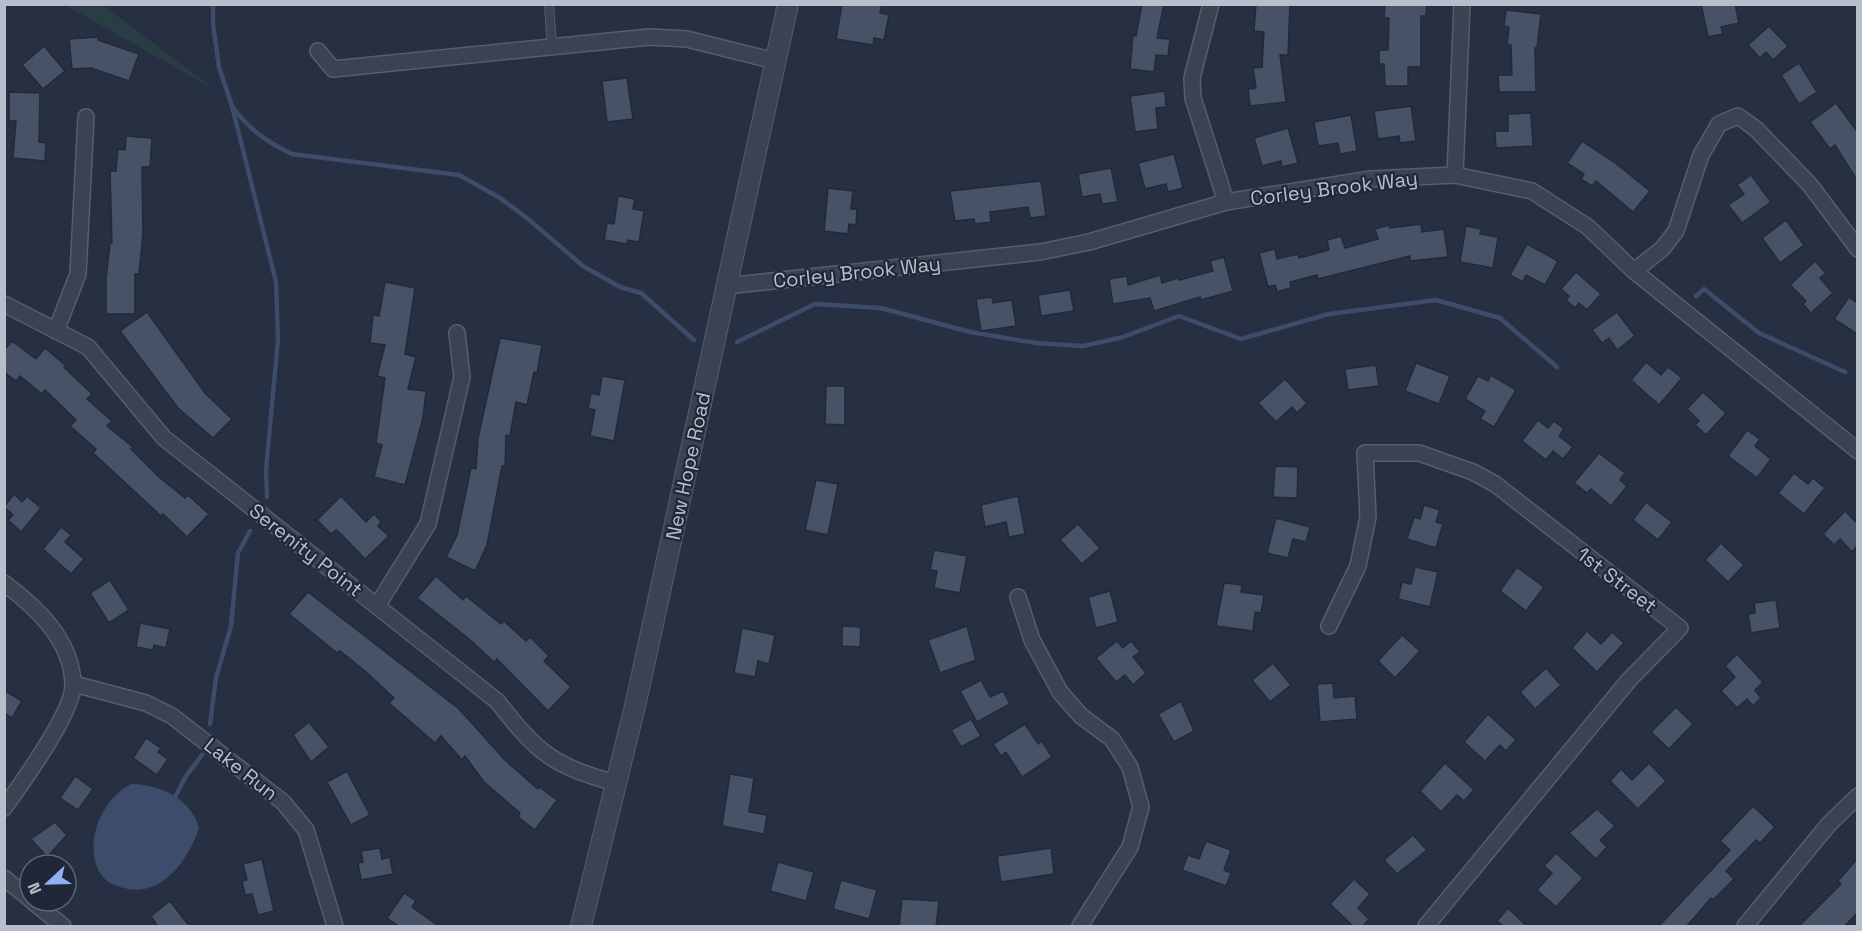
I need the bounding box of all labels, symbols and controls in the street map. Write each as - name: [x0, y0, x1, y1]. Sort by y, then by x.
- street label: Corley Brook Way: [1249, 165, 1419, 211]
- street label: Corley Brook Way: [772, 250, 942, 294]
- street label: New Hope Road: [660, 390, 716, 542]
- street label: Serenity Point: [244, 498, 368, 602]
- street label: 1st Street: [1572, 541, 1662, 619]
- street label: Lake Run: [199, 732, 283, 806]
- north arrow: [18, 853, 78, 913]
- text: N: [23, 880, 46, 897]

